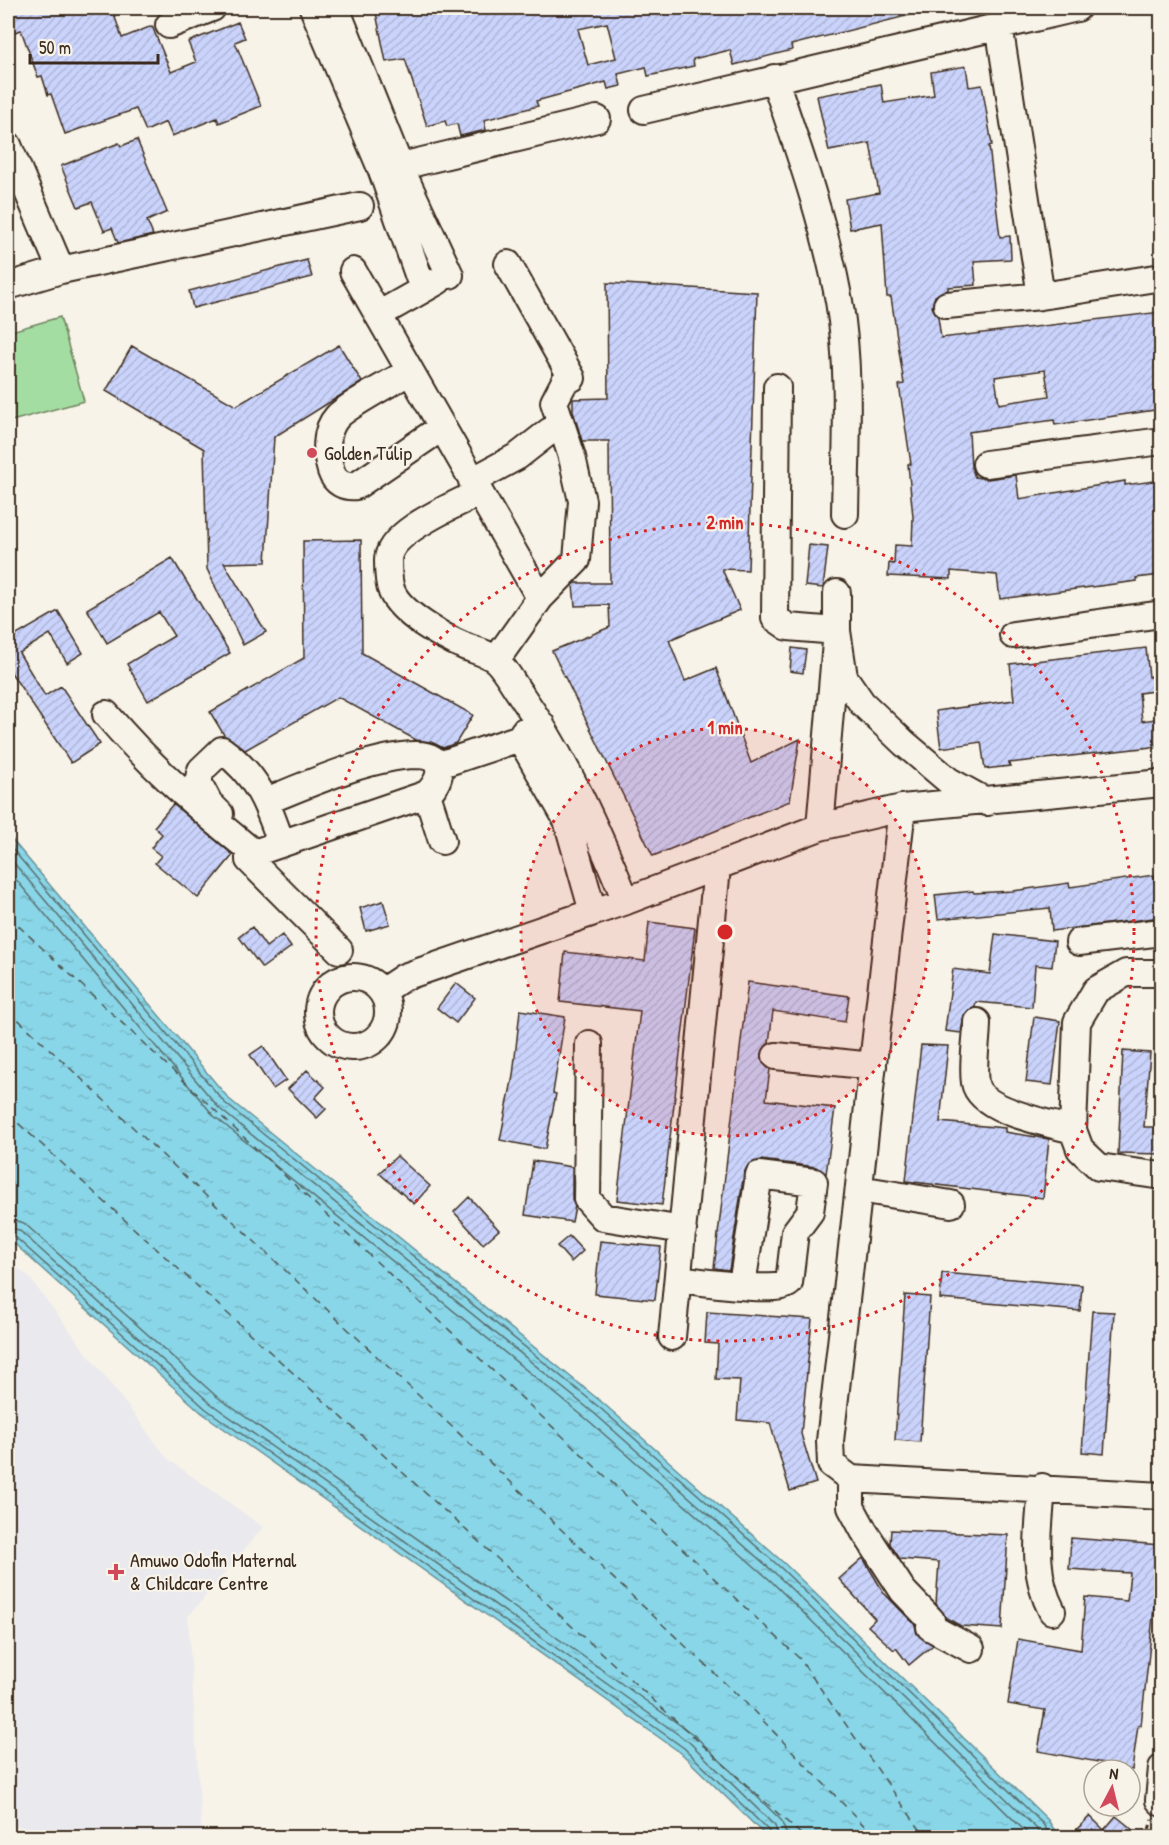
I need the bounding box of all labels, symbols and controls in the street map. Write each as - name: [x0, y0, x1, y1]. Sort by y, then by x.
- scale bar: [30, 27, 158, 65]
- text: 50 m: [39, 35, 71, 60]
- place label: Golden Tulip: [324, 439, 413, 466]
- marker: Golden Tulip: [305, 446, 319, 460]
- text: 2 min: [707, 510, 743, 535]
- text: 1 min: [707, 715, 743, 740]
- centre of rings: [715, 922, 735, 942]
- place label: Amuwo Odofin Maternal & Childcare Centre: [130, 1546, 297, 1596]
- marker: Amuwo Odofin Maternal & Childcare Centre: [107, 1563, 125, 1581]
- north arrow: [1082, 1758, 1142, 1818]
- text: N: [1108, 1762, 1120, 1785]

